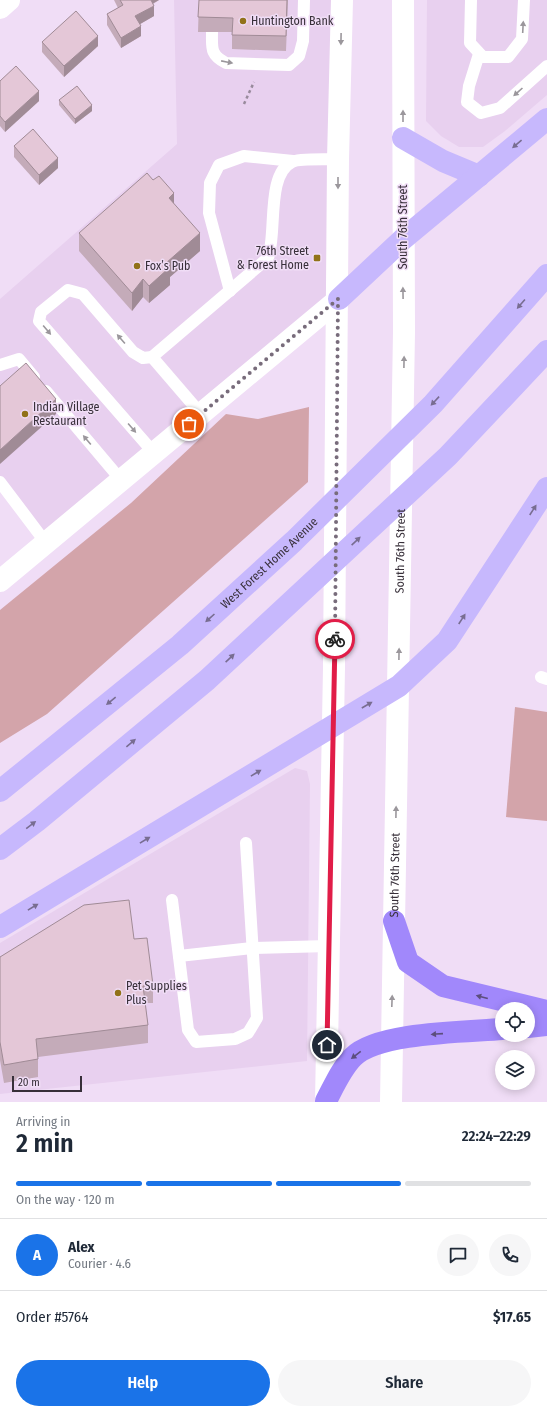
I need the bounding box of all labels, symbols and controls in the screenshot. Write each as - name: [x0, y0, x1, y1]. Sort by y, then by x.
- place label: Huntington Bank: [251, 14, 334, 28]
- marker: Huntington Bank: [238, 16, 248, 26]
- one-way arrow: [520, 20, 526, 33]
- one-way arrow: [338, 33, 344, 46]
- one-way arrow: [221, 59, 234, 65]
- one-way arrow: [513, 88, 523, 97]
- one-way arrow: [400, 109, 406, 122]
- one-way arrow: [512, 139, 522, 148]
- one-way arrow: [335, 177, 341, 190]
- street label: South 76th Street: [396, 185, 410, 269]
- place label: 76th Street & Forest Home: [237, 244, 309, 272]
- marker: 76th Street & Forest Home: [312, 253, 322, 263]
- place label: Fox’s Pub: [145, 259, 190, 273]
- marker: Fox’s Pub: [132, 261, 142, 271]
- one-way arrow: [400, 287, 407, 299]
- one-way arrow: [517, 299, 526, 309]
- one-way arrow: [42, 325, 51, 336]
- one-way arrow: [117, 333, 126, 344]
- one-way arrow: [400, 356, 407, 368]
- one-way arrow: [431, 397, 440, 406]
- place label: Indian Village Restaurant: [33, 400, 100, 428]
- pin: [172, 407, 206, 441]
- marker: Indian Village Restaurant: [20, 409, 30, 419]
- icon: bag: [178, 413, 200, 435]
- one-way arrow: [127, 424, 136, 433]
- one-way arrow: [83, 434, 92, 445]
- one-way arrow: [529, 505, 537, 515]
- street label: South 76th Street: [393, 508, 408, 594]
- street label: West Forest Home Avenue: [218, 515, 321, 611]
- one-way arrow: [351, 536, 361, 546]
- one-way arrow: [205, 613, 215, 622]
- one-way arrow: [458, 614, 466, 624]
- courier: [315, 619, 355, 659]
- icon: bike: [324, 628, 346, 650]
- one-way arrow: [396, 647, 402, 660]
- one-way arrow: [225, 654, 235, 663]
- one-way arrow: [105, 697, 116, 706]
- one-way arrow: [361, 701, 373, 708]
- one-way arrow: [126, 738, 137, 747]
- one-way arrow: [251, 769, 261, 777]
- one-way arrow: [393, 806, 400, 818]
- one-way arrow: [26, 821, 37, 830]
- street label: South 76th Street: [387, 832, 403, 918]
- one-way arrow: [140, 836, 150, 844]
- one-way arrow: [27, 904, 39, 911]
- place label: Pet Supplies Plus: [126, 979, 187, 1007]
- marker: Pet Supplies Plus: [113, 988, 123, 998]
- one-way arrow: [475, 993, 488, 999]
- one-way arrow: [389, 994, 395, 1007]
- map controls: [495, 1002, 535, 1090]
- button: locate: [495, 1002, 535, 1042]
- pin: [310, 1028, 344, 1062]
- one-way arrow: [431, 1031, 443, 1038]
- icon: home: [316, 1034, 338, 1056]
- button: layers: [495, 1050, 535, 1090]
- one-way arrow: [350, 1051, 361, 1060]
- scale bar: [12, 1074, 82, 1093]
- text: 20 m: [18, 1076, 40, 1089]
- text: Arriving in: [16, 1114, 70, 1129]
- text: 22:24–22:29: [462, 1127, 531, 1145]
- text: 2 min: [16, 1128, 74, 1159]
- text: On the way · 120 m: [16, 1192, 114, 1207]
- button: chat: [437, 1234, 479, 1276]
- button: phone: [489, 1234, 531, 1276]
- text: Alex: [68, 1238, 95, 1256]
- text: A: [33, 1246, 41, 1264]
- text: Courier · 4.6: [68, 1256, 131, 1271]
- text: Order #5764: [16, 1308, 89, 1326]
- text: $17.65: [493, 1308, 531, 1326]
- button: Help: [16, 1360, 270, 1406]
- button: Share: [278, 1360, 531, 1406]

